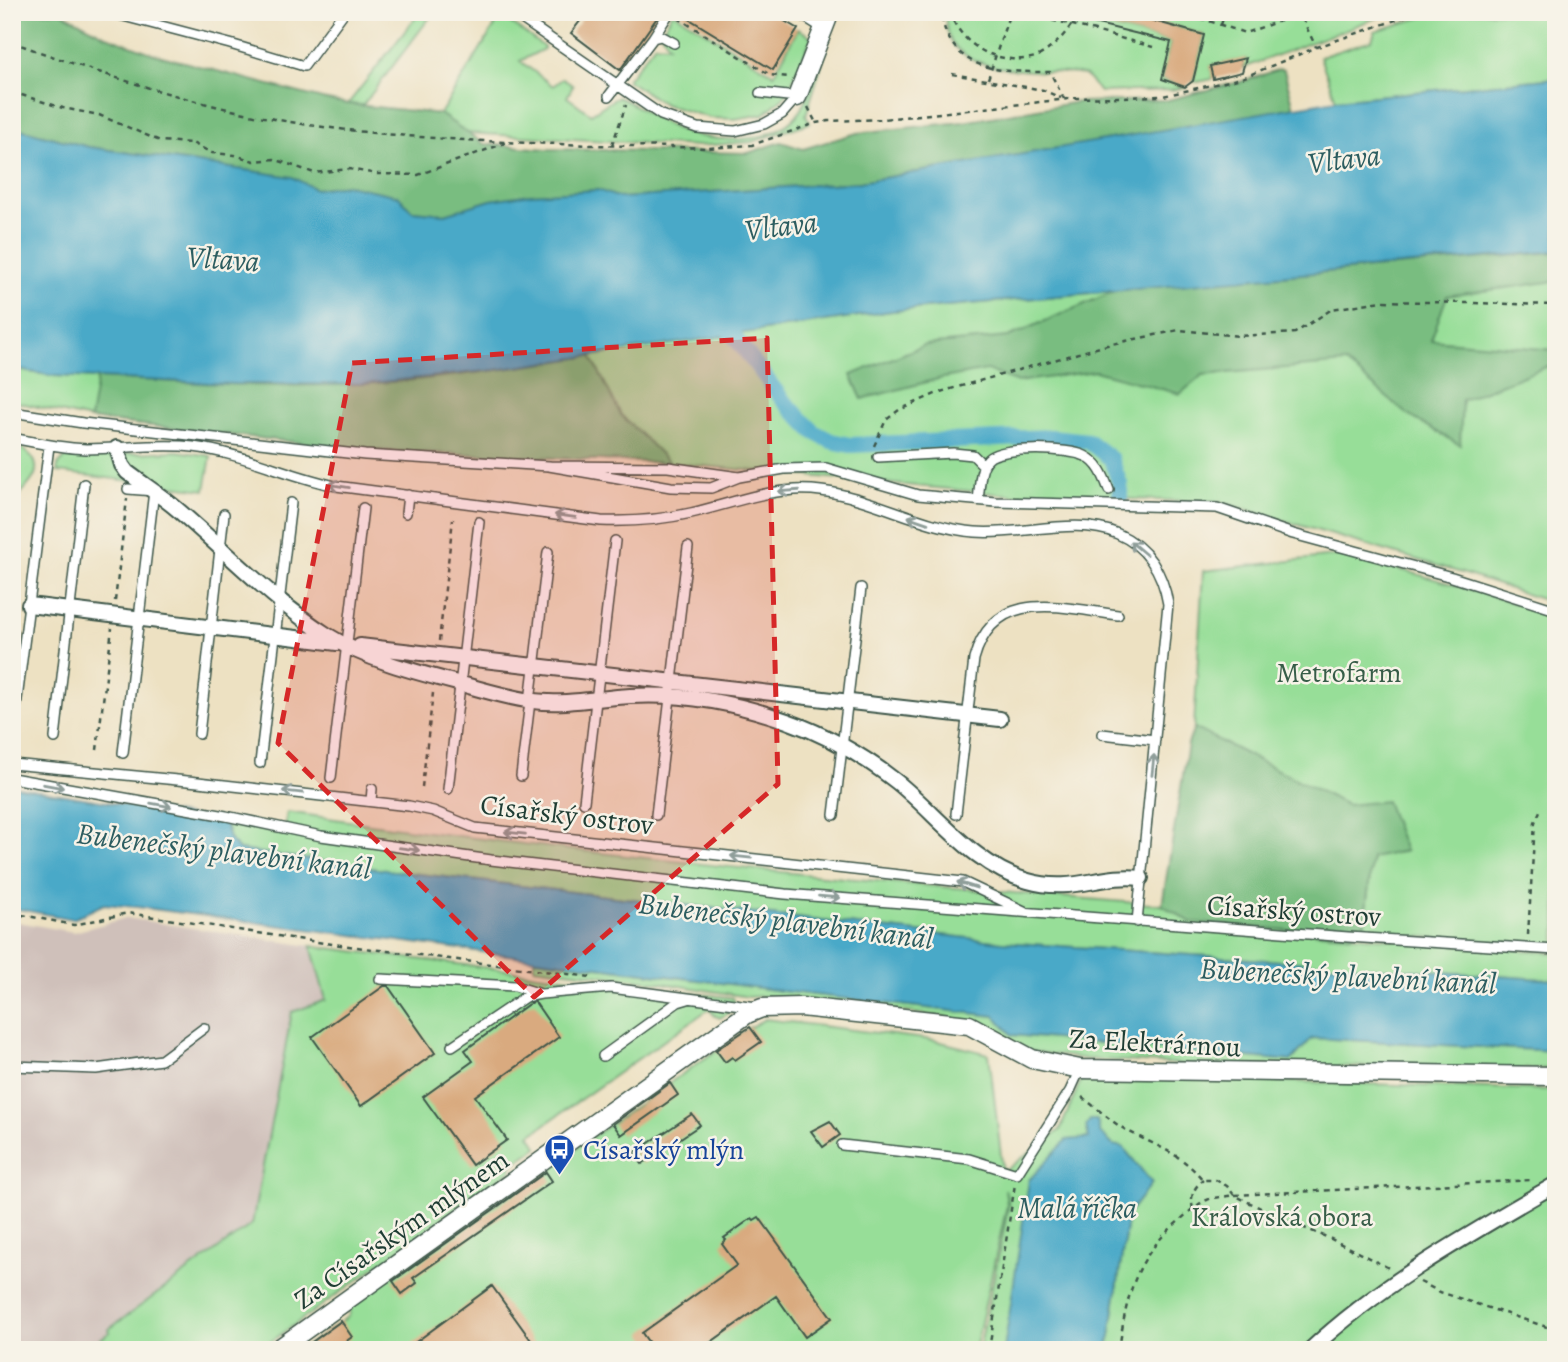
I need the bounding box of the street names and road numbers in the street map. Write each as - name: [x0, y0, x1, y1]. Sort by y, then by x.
- street label: Císařský ostrov: [478, 786, 656, 845]
- street label: Císařský ostrov: [1206, 886, 1383, 936]
- street label: Za Elektrárnou: [1068, 1020, 1243, 1067]
- street label: Za Císařským mlýnem: [286, 1141, 517, 1318]

